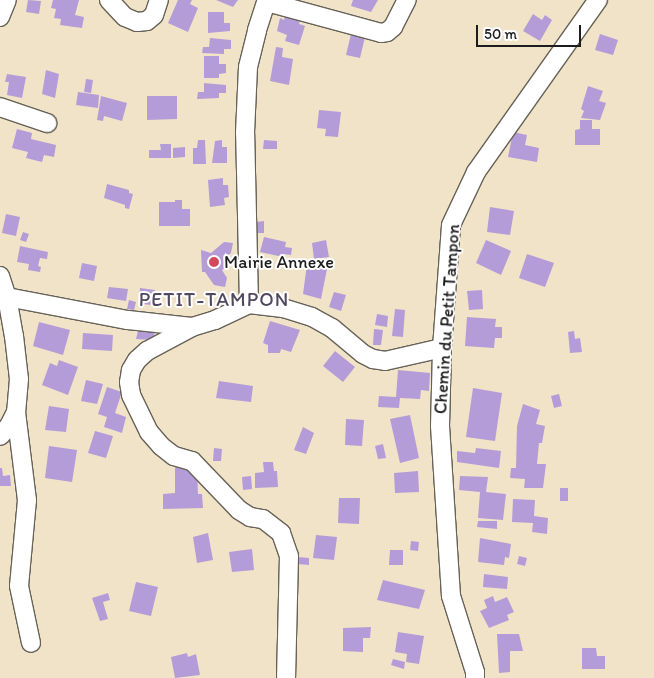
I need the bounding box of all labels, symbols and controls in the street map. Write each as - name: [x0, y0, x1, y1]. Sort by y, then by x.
- scale bar: [479, 15, 584, 47]
- text: 50 m: [484, 25, 517, 43]
- street label: Chemin du Petit Tampon: [430, 224, 464, 414]
- place label: Mairie Annexe: [224, 251, 334, 273]
- marker: Mairie Annexe: [208, 256, 220, 268]
- district label: PETIT-TAMPON: [138, 287, 290, 311]

